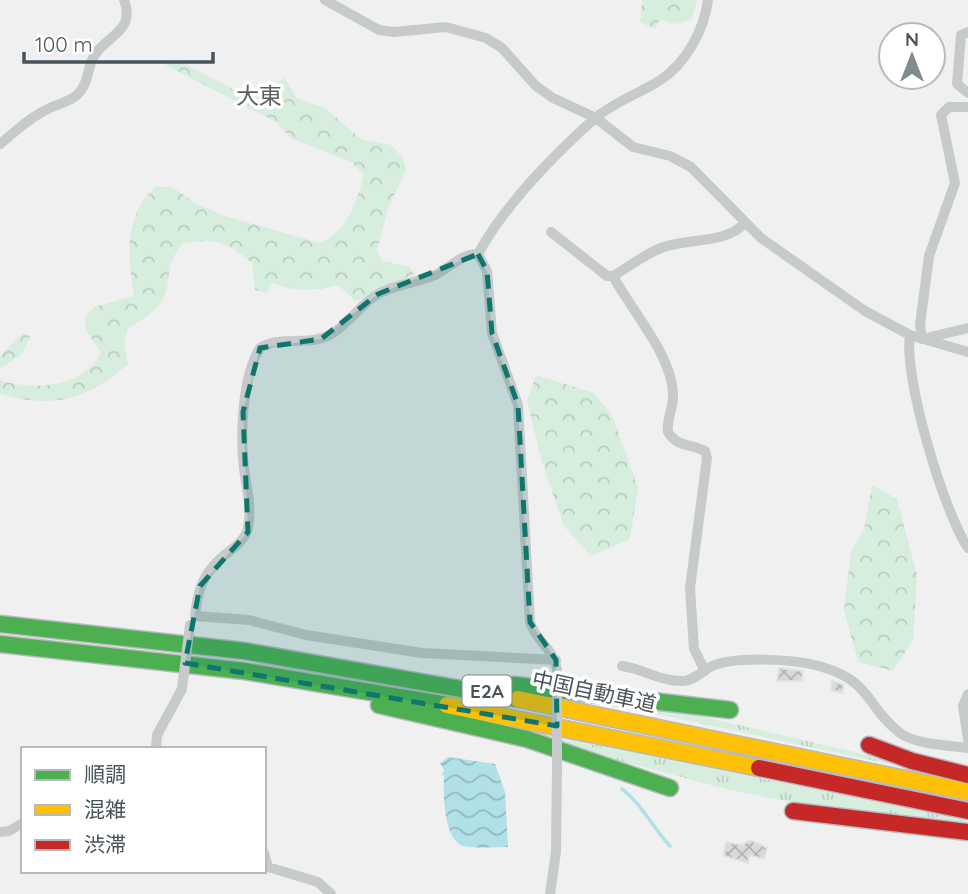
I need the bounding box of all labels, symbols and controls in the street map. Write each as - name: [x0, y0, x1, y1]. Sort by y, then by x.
- scale bar: [24, 21, 214, 65]
- north arrow: [877, 21, 947, 91]
- text: N: [905, 27, 919, 51]
- text: 100 m: [35, 31, 93, 57]
- district label: 大東: [236, 81, 282, 110]
- street label: 中国自動車道: [530, 665, 659, 717]
- road number: E2A: [462, 676, 512, 706]
- legend: [21, 747, 266, 873]
- text: 順調: [84, 761, 126, 787]
- text: 混雑: [84, 796, 126, 822]
- text: 渋滞: [84, 831, 126, 857]

